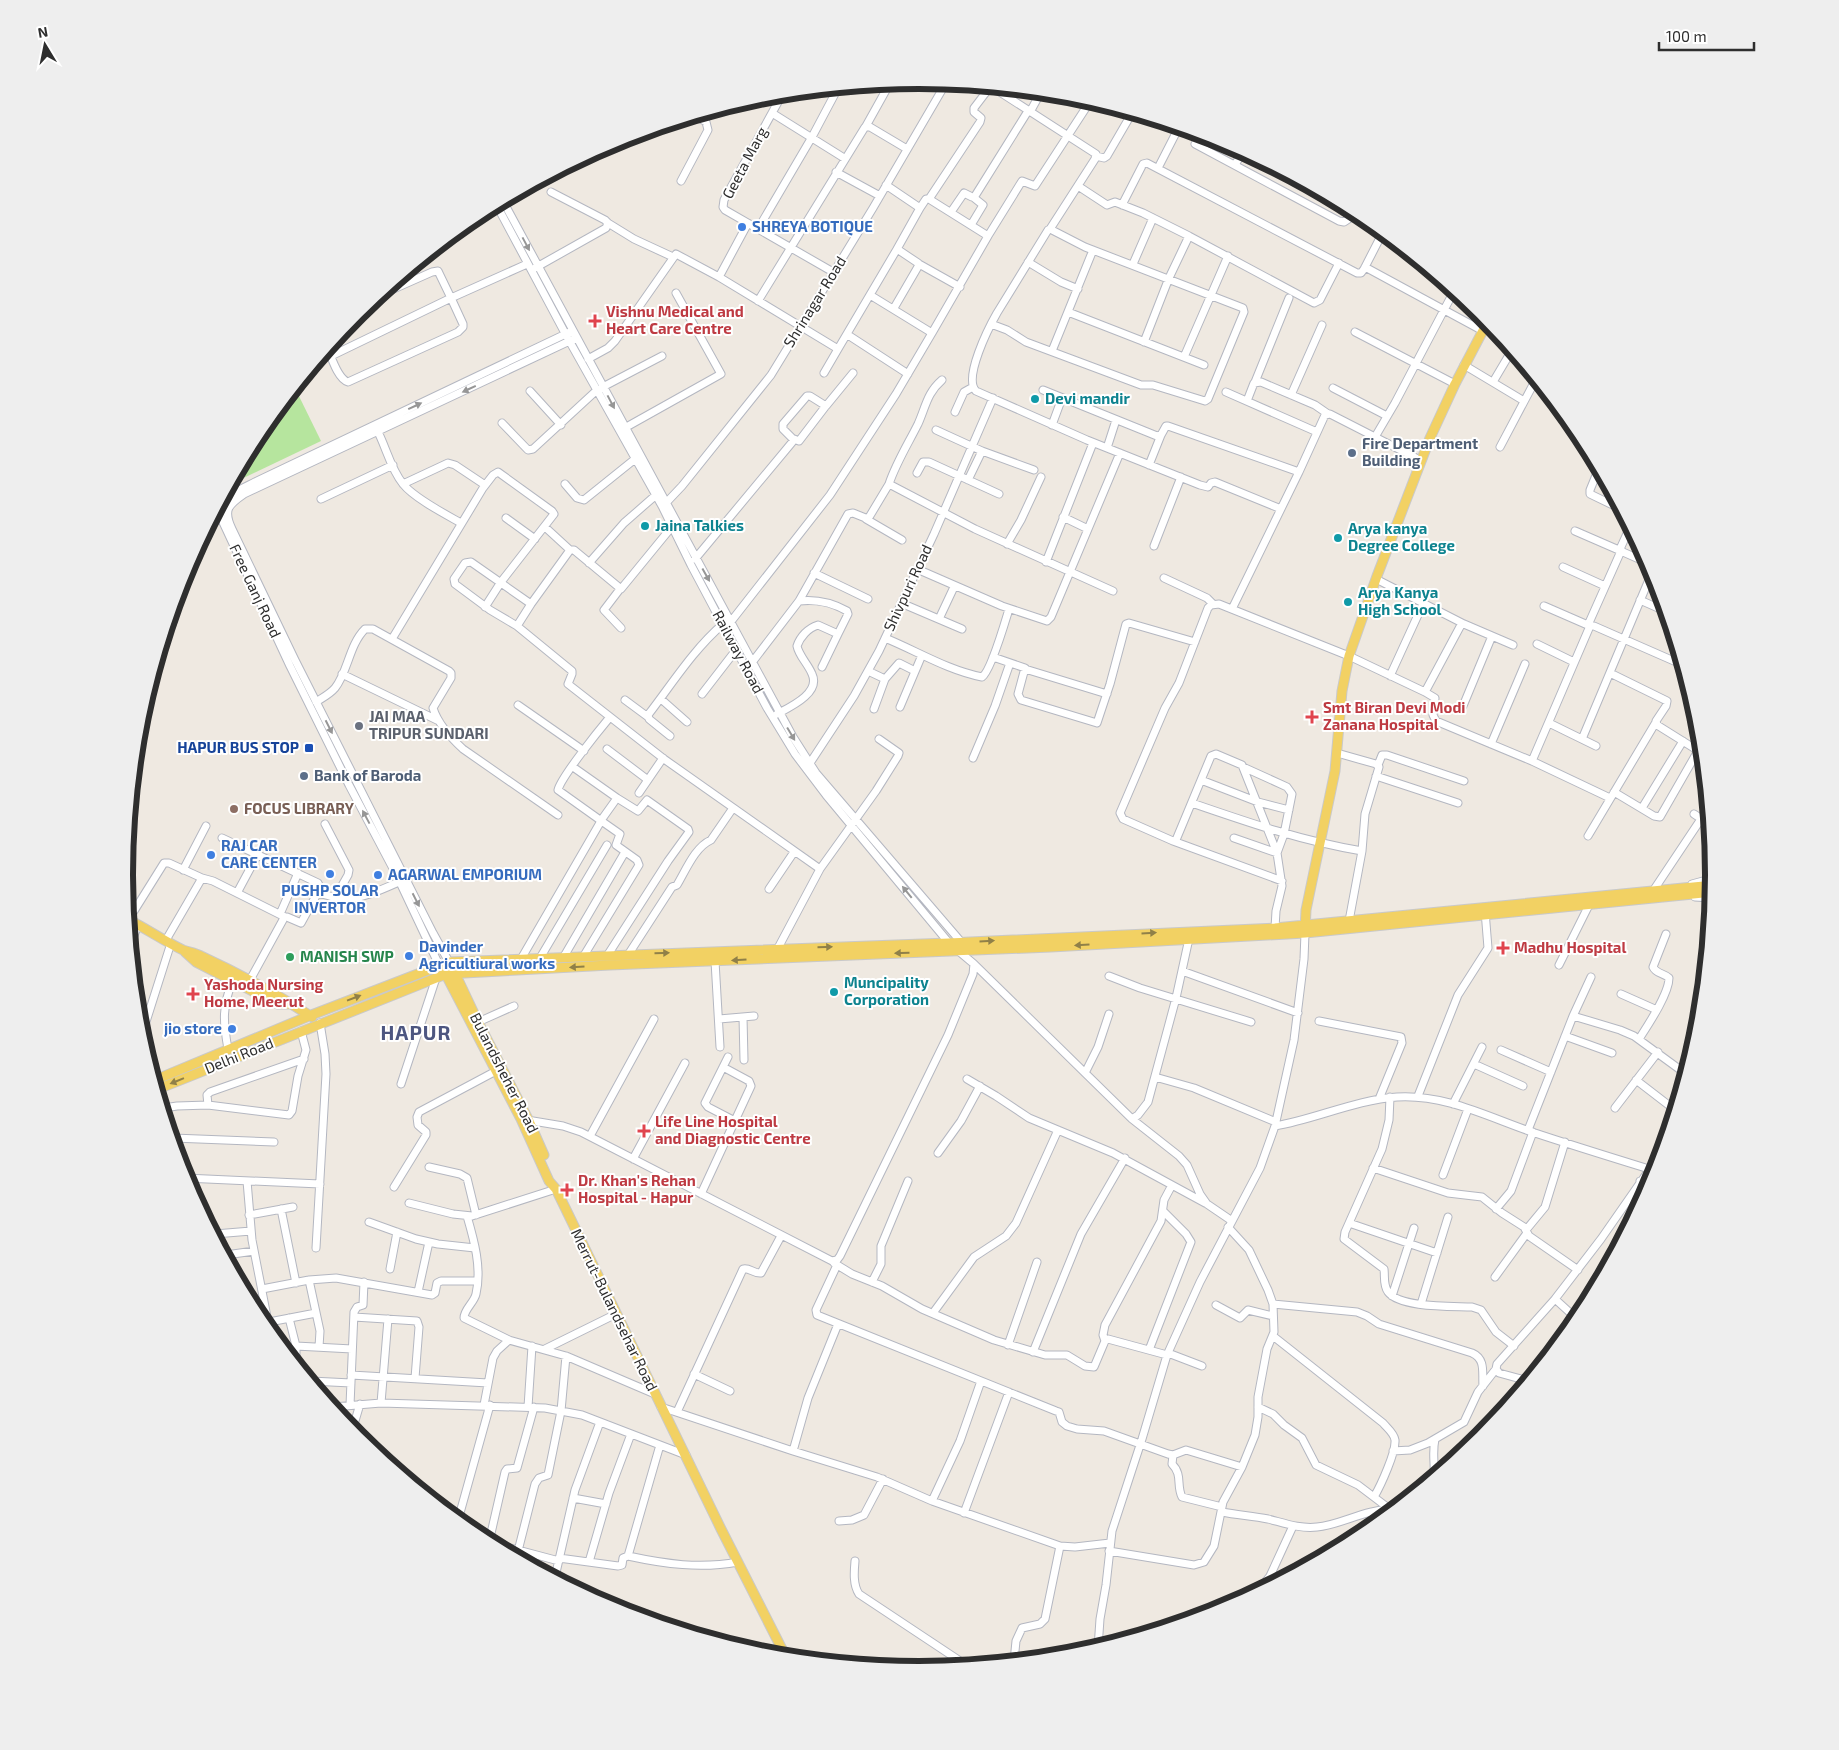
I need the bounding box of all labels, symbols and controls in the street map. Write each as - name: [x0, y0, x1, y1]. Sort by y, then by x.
- north arrow: [20, 20, 70, 70]
- scale bar: [1659, 20, 1754, 52]
- text: N: [36, 22, 49, 41]
- text: 100 m: [1666, 27, 1707, 45]
- street label: Geeta Marg: [718, 123, 771, 201]
- place label: SHREYA BOTIQUE: [752, 217, 873, 236]
- marker: SHREYA BOTIQUE: [736, 221, 748, 233]
- one-way arrow: [522, 236, 530, 251]
- street label: Shrinagar Road: [779, 253, 849, 350]
- place label: Vishnu Medical and Heart Care Centre: [606, 302, 744, 337]
- marker: Vishnu Medical and Heart Care Centre: [588, 314, 602, 328]
- one-way arrow: [462, 385, 476, 393]
- place label: Devi mandir: [1045, 389, 1130, 407]
- marker: Devi mandir: [1029, 393, 1041, 405]
- one-way arrow: [607, 395, 616, 409]
- one-way arrow: [408, 402, 422, 410]
- place label: Fire Department Building: [1362, 434, 1478, 469]
- marker: Fire Department Building: [1346, 447, 1358, 459]
- place label: Jaina Talkies: [655, 516, 744, 534]
- place label: Arya kanya Degree College: [1348, 519, 1455, 554]
- marker: Jaina Talkies: [639, 520, 651, 532]
- marker: Arya kanya Degree College: [1332, 532, 1344, 544]
- street label: Free Ganj Road: [225, 541, 285, 641]
- street label: Shivpuri Road: [879, 541, 935, 634]
- one-way arrow: [702, 568, 711, 582]
- place label: Arya Kanya High School: [1358, 583, 1442, 618]
- marker: Arya Kanya High School: [1342, 596, 1354, 608]
- street label: Railway Road: [709, 607, 768, 696]
- place label: Smt Biran Devi Modi Zanana Hospital: [1323, 698, 1465, 733]
- place label: JAI MAA TRIPUR SUNDARI: [369, 707, 489, 742]
- marker: Smt Biran Devi Modi Zanana Hospital: [1305, 710, 1319, 724]
- one-way arrow: [325, 720, 333, 735]
- marker: JAI MAA TRIPUR SUNDARI: [353, 720, 365, 732]
- one-way arrow: [787, 727, 796, 740]
- place label: HAPUR BUS STOP: [177, 738, 299, 756]
- marker: HAPUR BUS STOP: [303, 742, 315, 754]
- place label: Bank of Baroda: [314, 766, 421, 784]
- marker: Bank of Baroda: [298, 770, 310, 782]
- place label: FOCUS LIBRARY: [244, 799, 355, 817]
- marker: FOCUS LIBRARY: [228, 803, 240, 815]
- one-way arrow: [362, 810, 370, 824]
- place label: RAJ CAR CARE CENTER: [221, 836, 317, 871]
- marker: RAJ CAR CARE CENTER: [205, 849, 217, 861]
- place label: AGARWAL EMPORIUM: [388, 865, 542, 883]
- marker: PUSHP SOLAR INVERTOR: [324, 868, 336, 880]
- marker: AGARWAL EMPORIUM: [372, 869, 384, 881]
- place label: PUSHP SOLAR INVERTOR: [281, 881, 379, 916]
- one-way arrow: [902, 886, 913, 899]
- one-way arrow: [412, 893, 420, 907]
- one-way arrow: [1141, 929, 1157, 937]
- place label: Davinder Agricultiural works: [419, 937, 555, 972]
- one-way arrow: [979, 937, 995, 945]
- place label: Madhu Hospital: [1514, 938, 1626, 956]
- marker: Madhu Hospital: [1496, 941, 1510, 955]
- one-way arrow: [1073, 942, 1089, 950]
- one-way arrow: [817, 943, 833, 951]
- place label: MANISH SWP: [300, 947, 394, 965]
- one-way arrow: [654, 949, 670, 957]
- one-way arrow: [893, 949, 909, 957]
- marker: Davinder Agricultiural works: [403, 950, 415, 962]
- marker: MANISH SWP: [284, 951, 296, 963]
- one-way arrow: [731, 956, 747, 964]
- one-way arrow: [569, 963, 585, 971]
- place label: Muncipality Corporation: [844, 973, 929, 1008]
- place label: Yashoda Nursing Home, Meerut: [204, 975, 324, 1010]
- marker: Muncipality Corporation: [828, 986, 840, 998]
- marker: Yashoda Nursing Home, Meerut: [186, 987, 200, 1001]
- one-way arrow: [347, 994, 362, 1001]
- street label: Bulandsheher Road: [467, 1009, 543, 1136]
- place label: jio store: [164, 1019, 222, 1037]
- district label: HAPUR: [381, 1020, 451, 1044]
- marker: jio store: [226, 1023, 238, 1035]
- street label: Delhi Road: [202, 1033, 276, 1077]
- one-way arrow: [170, 1077, 184, 1085]
- place label: Life Line Hospital and Diagnostic Centre: [655, 1112, 811, 1147]
- marker: Life Line Hospital and Diagnostic Centre: [637, 1124, 651, 1138]
- place label: Dr. Khan's Rehan Hospital - Hapur: [578, 1171, 696, 1206]
- marker: Dr. Khan's Rehan Hospital - Hapur: [560, 1183, 574, 1197]
- street label: Merrut-Bulandsehar Road: [568, 1226, 662, 1394]

